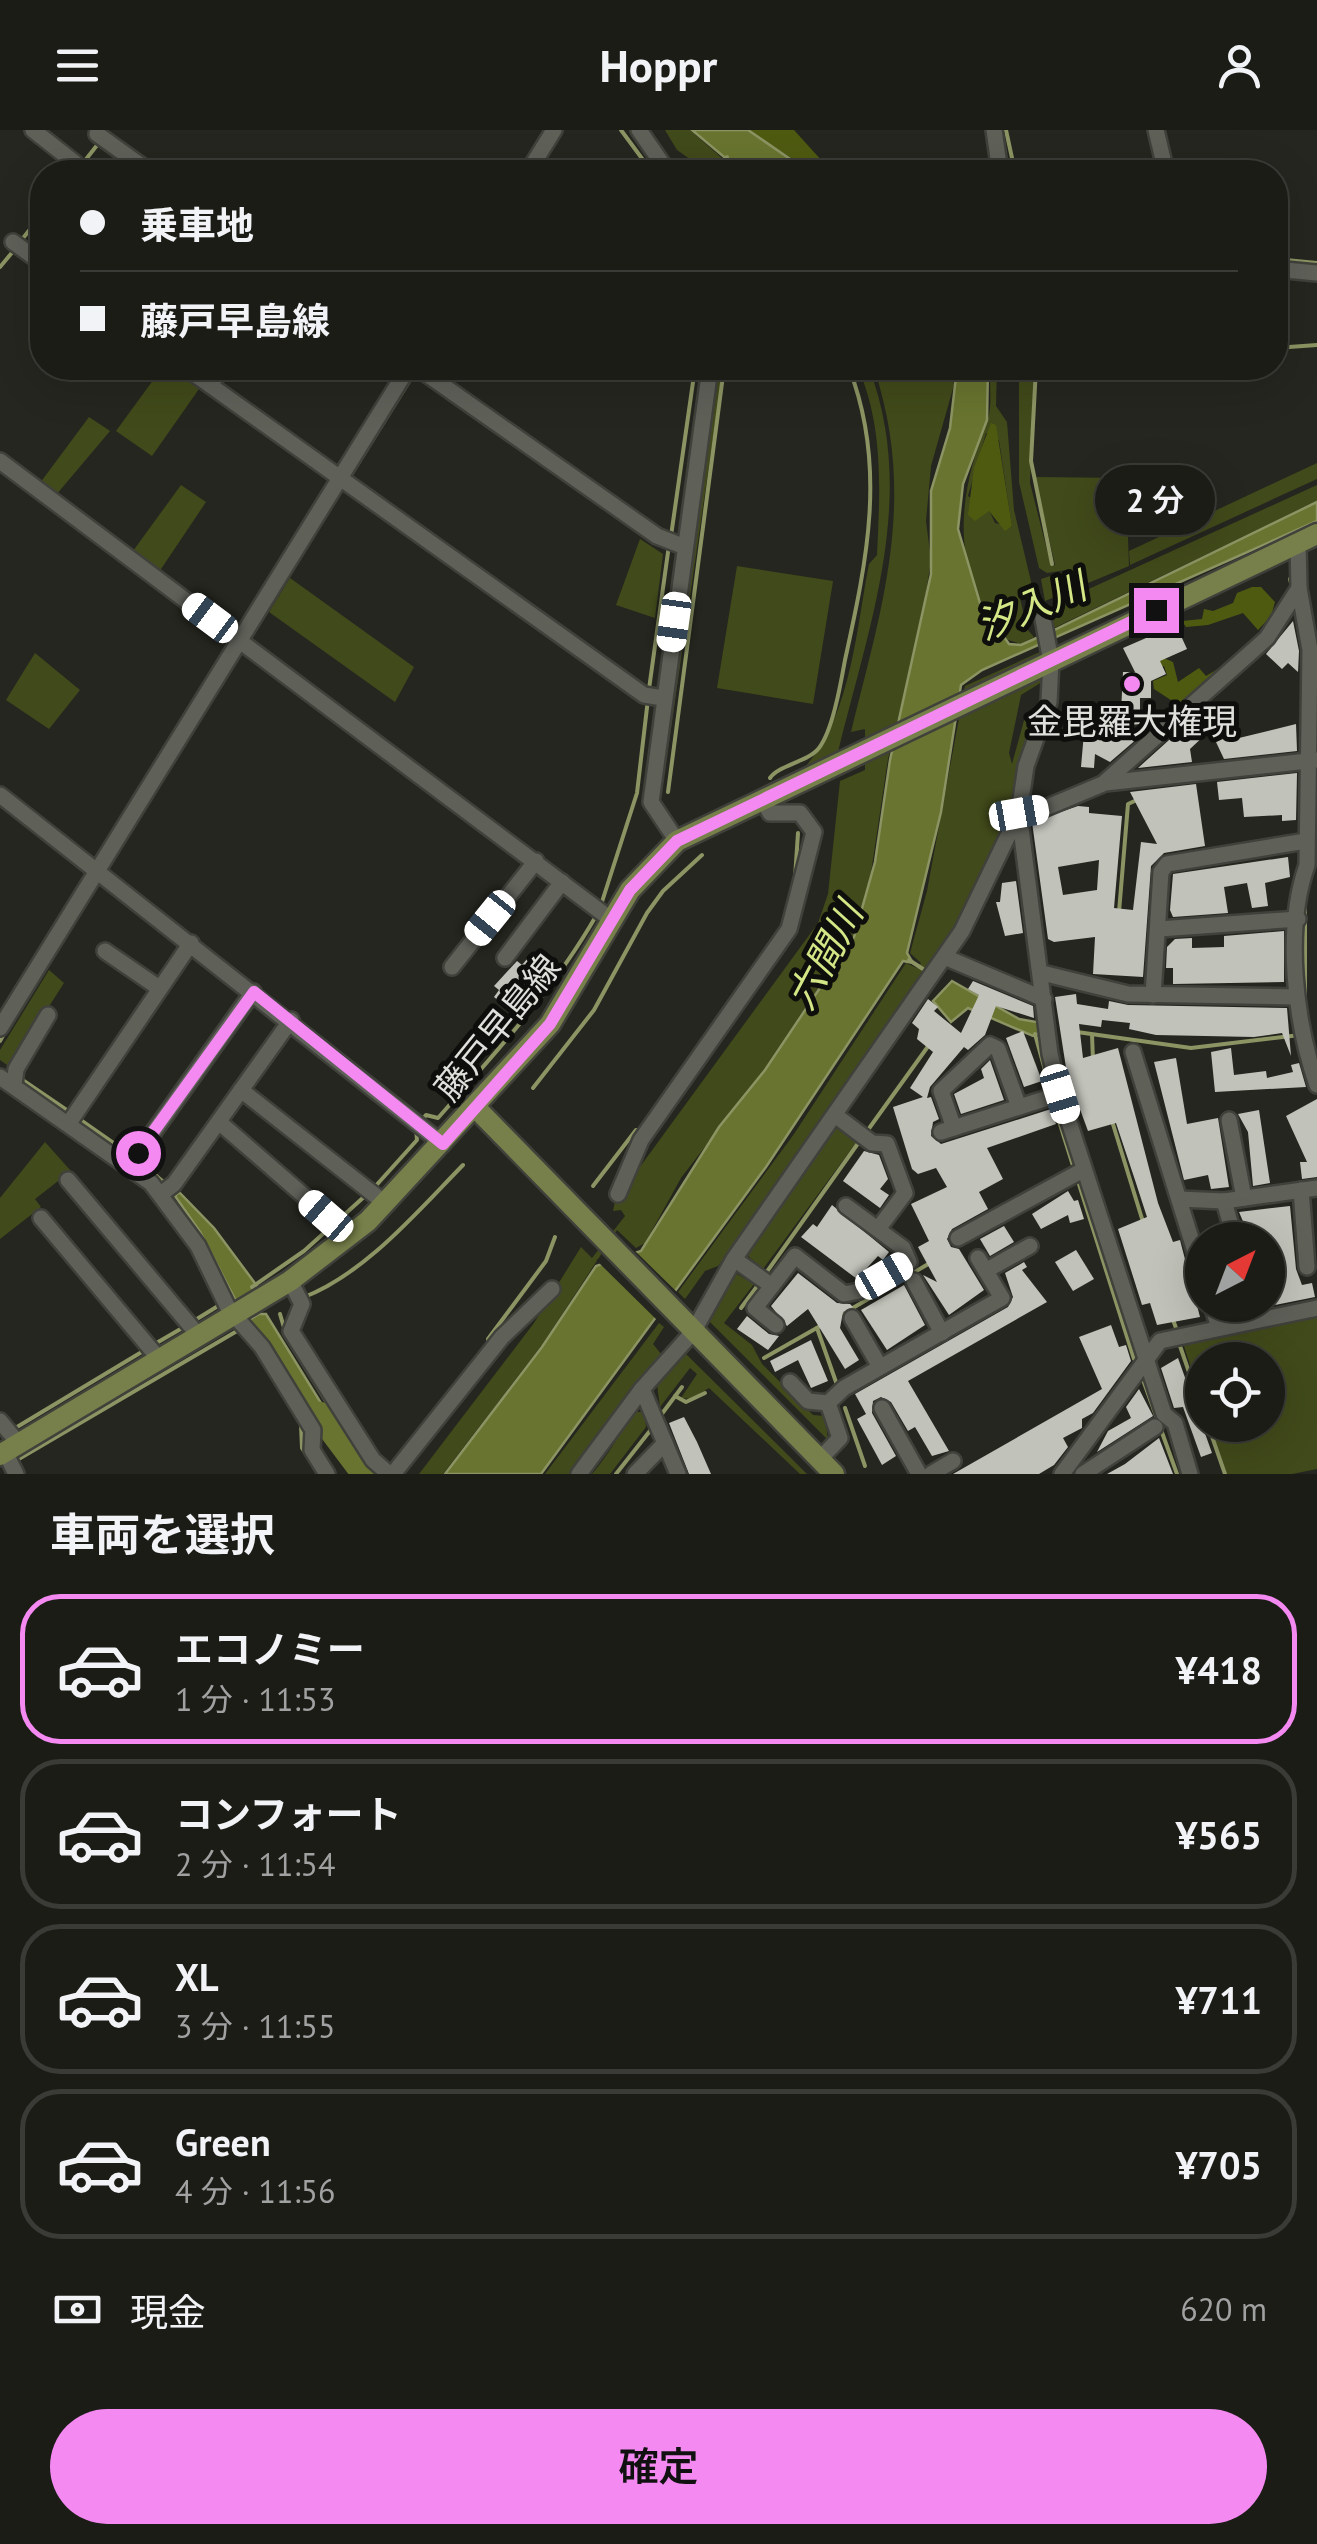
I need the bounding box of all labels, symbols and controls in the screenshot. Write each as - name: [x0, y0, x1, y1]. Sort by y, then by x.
- text: Hoppr: [600, 36, 717, 94]
- icon: menu: [50, 38, 105, 93]
- icon: person: [1212, 38, 1267, 93]
- text: 乗車地: [140, 200, 254, 249]
- text: 藤戸早島線: [140, 296, 330, 345]
- callout: 2 分: [1096, 465, 1216, 535]
- text: 2 分: [1126, 479, 1184, 521]
- water label: 汐入川: [969, 559, 1097, 650]
- car: [177, 588, 243, 648]
- route end: [1134, 588, 1179, 633]
- car: [655, 590, 693, 654]
- marker: 金毘羅大権現: [1121, 673, 1143, 695]
- place label: 金毘羅大権現: [1027, 698, 1237, 744]
- car: [987, 793, 1051, 833]
- car: [459, 885, 521, 951]
- water label: 六間川: [776, 890, 874, 1017]
- street label: 藤戸早島線: [424, 945, 570, 1109]
- car: [1037, 1061, 1083, 1127]
- route start: [116, 1131, 161, 1176]
- car: [294, 1185, 358, 1247]
- north arrow: [1185, 1222, 1285, 1322]
- map controls: [1185, 1222, 1285, 1442]
- car: [851, 1248, 917, 1304]
- button: locate: [1185, 1342, 1285, 1442]
- text: 車両を選択: [50, 1505, 275, 1563]
- icon: car: [55, 1624, 145, 1714]
- text: エコノミー: [175, 1624, 365, 1673]
- text: ¥418: [1176, 1645, 1262, 1694]
- text: 1 分 · 11:53: [175, 1678, 335, 1720]
- icon: car: [55, 1789, 145, 1879]
- text: コンフォート: [175, 1789, 402, 1838]
- text: ¥565: [1176, 1810, 1262, 1859]
- text: 2 分 · 11:54: [175, 1843, 335, 1885]
- text: XL: [175, 1952, 219, 2001]
- icon: car: [55, 1954, 145, 2044]
- text: ¥711: [1176, 1975, 1262, 2024]
- text: 3 分 · 11:55: [175, 2005, 335, 2047]
- text: Green: [175, 2117, 271, 2166]
- icon: car: [55, 2119, 145, 2209]
- text: ¥705: [1176, 2140, 1262, 2189]
- text: 4 分 · 11:56: [175, 2170, 335, 2212]
- icon: cash: [50, 2282, 105, 2337]
- text: 現金: [130, 2287, 206, 2336]
- text: 620 m: [1180, 2288, 1267, 2330]
- button: 確定: [50, 2409, 1267, 2524]

